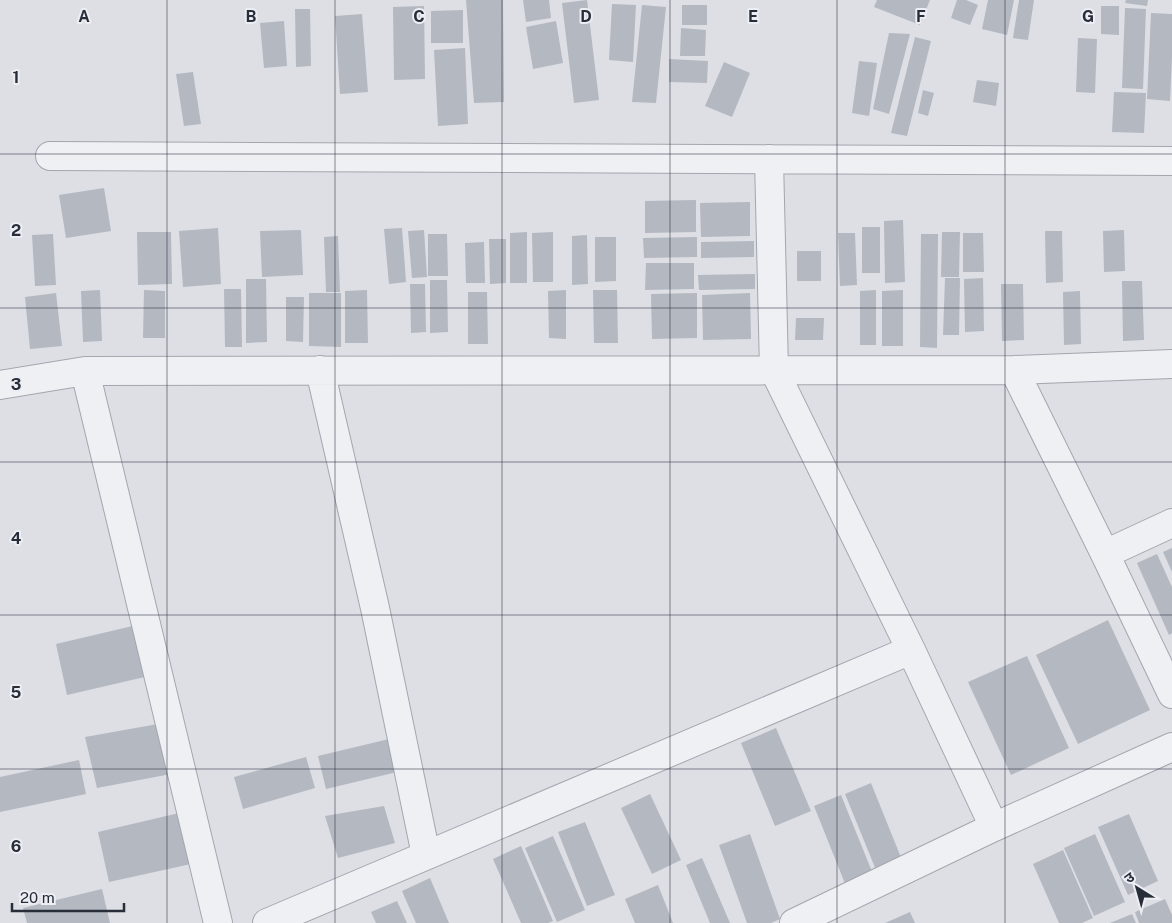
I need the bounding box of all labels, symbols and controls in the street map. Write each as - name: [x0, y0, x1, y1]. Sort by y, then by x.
- text: A: [78, 7, 90, 26]
- text: B: [246, 7, 257, 26]
- text: C: [413, 7, 425, 26]
- text: D: [580, 7, 592, 26]
- text: E: [748, 7, 758, 26]
- text: F: [916, 7, 926, 26]
- text: G: [1082, 7, 1094, 26]
- text: 1: [13, 68, 19, 87]
- text: 2: [11, 221, 21, 240]
- text: 3: [11, 375, 21, 394]
- text: 4: [11, 529, 22, 548]
- text: 5: [11, 683, 22, 702]
- text: 6: [11, 837, 21, 856]
- north arrow: [1112, 863, 1162, 913]
- text: उ: [1121, 868, 1138, 886]
- scale bar: [12, 880, 125, 912]
- text: 20 m: [20, 889, 55, 906]

